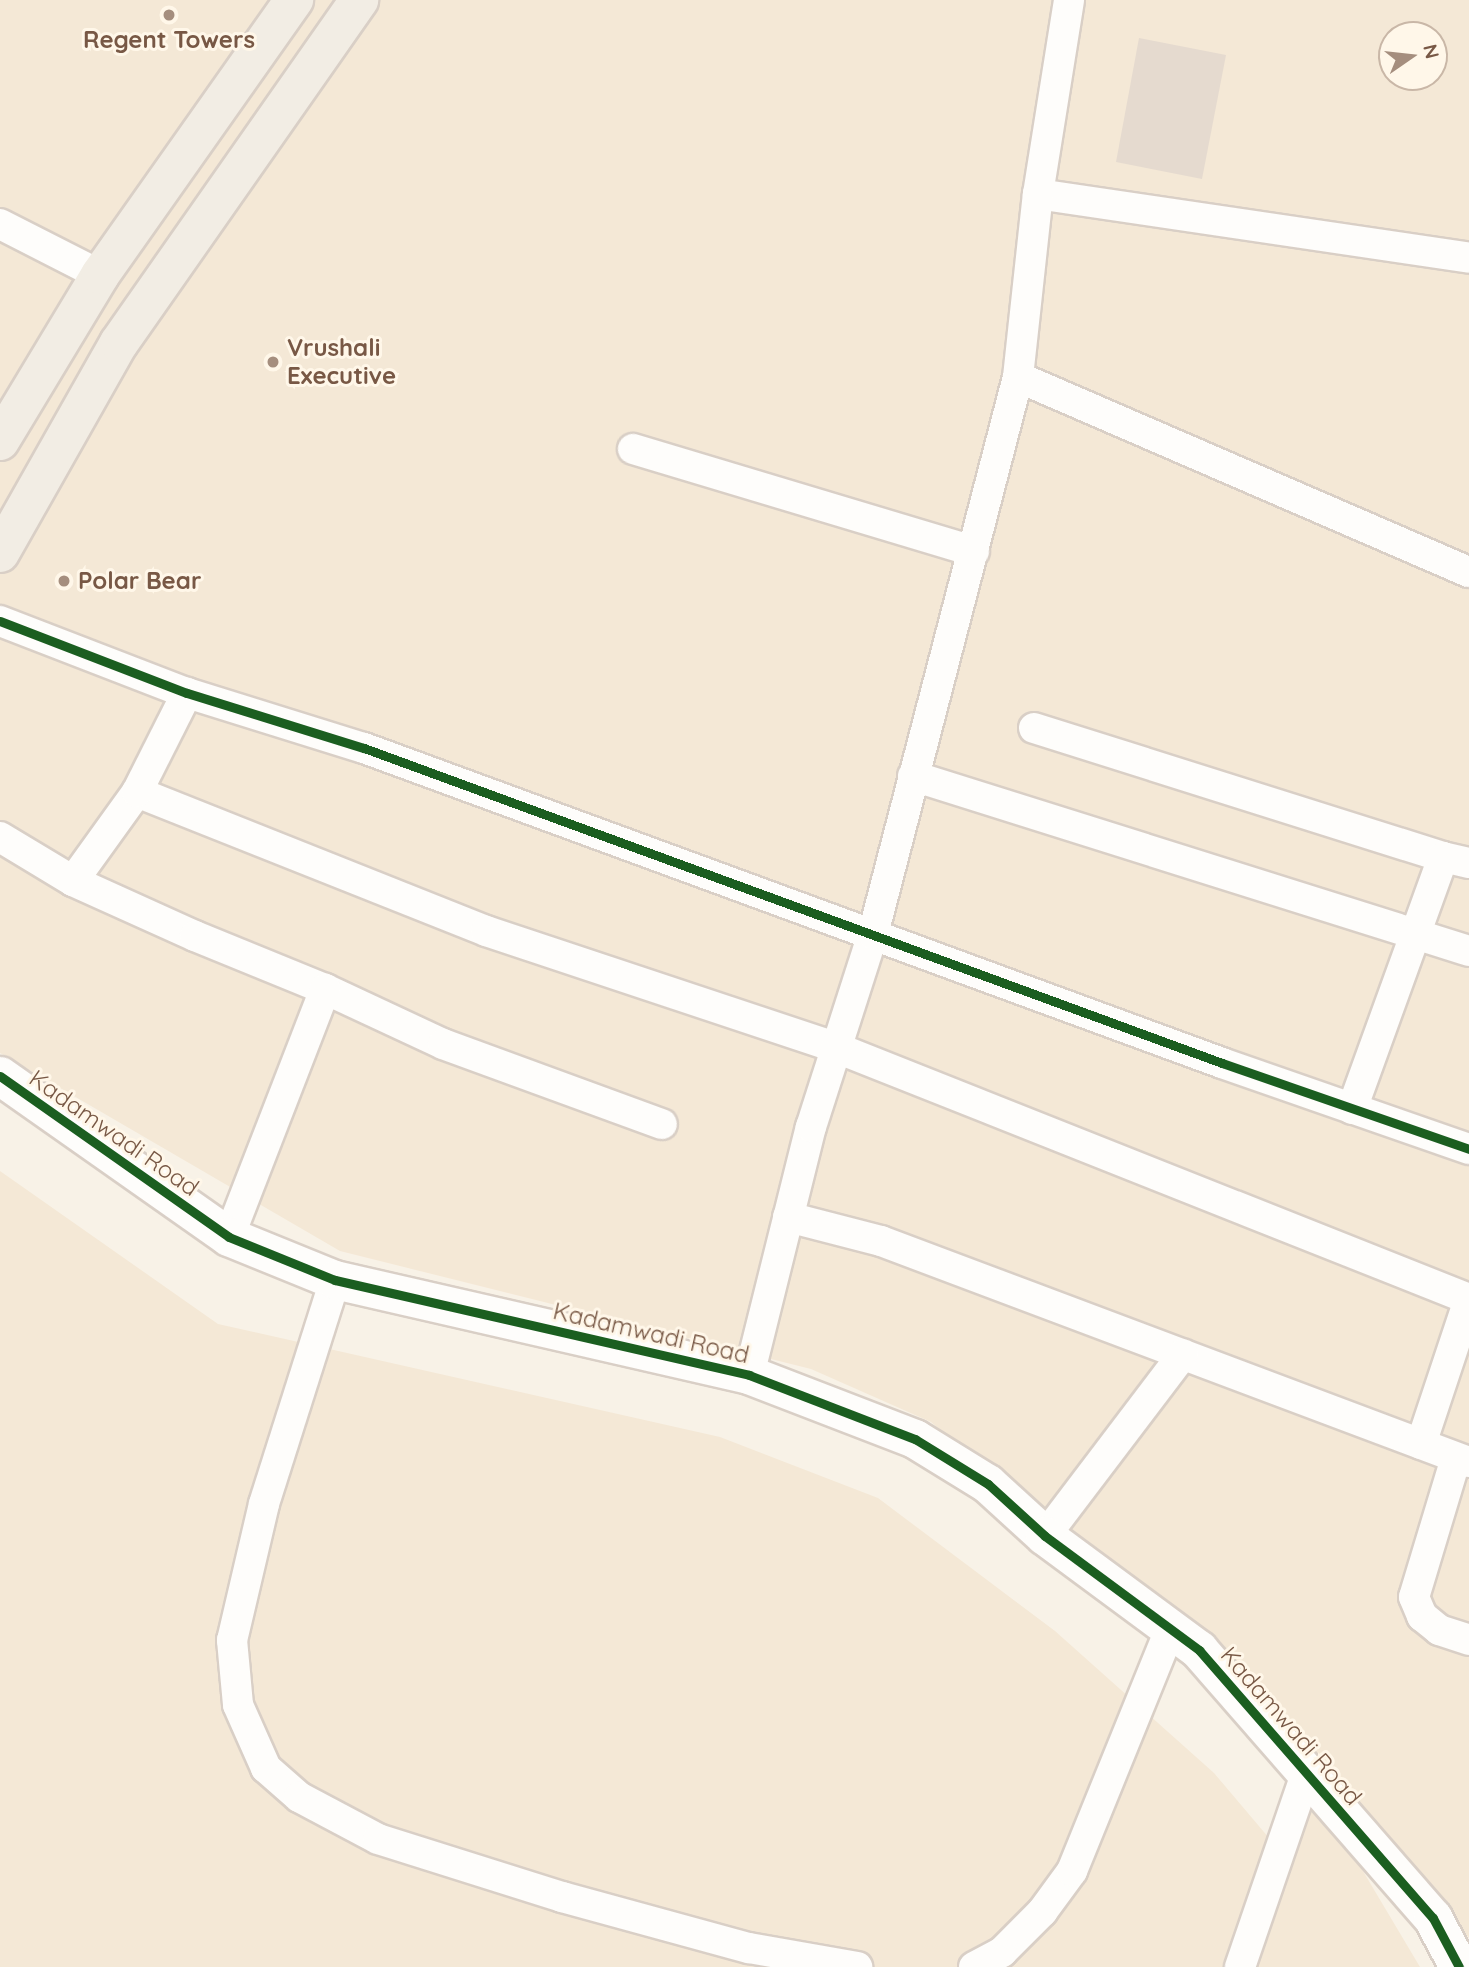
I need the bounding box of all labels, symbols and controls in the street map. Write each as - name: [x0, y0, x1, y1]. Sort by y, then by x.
- marker: Regent Towers: [161, 7, 177, 23]
- north arrow: [1378, 21, 1448, 91]
- place label: Regent Towers: [83, 26, 255, 54]
- text: N: [1418, 42, 1445, 61]
- place label: Vrushali Executive: [287, 334, 396, 390]
- marker: Vrushali Executive: [265, 354, 281, 370]
- place label: Polar Bear: [78, 567, 201, 595]
- marker: Polar Bear: [56, 573, 72, 589]
- street label: Kadamwadi Road: [24, 1064, 204, 1202]
- street label: Kadamwadi Road: [550, 1296, 752, 1370]
- street label: Kadamwadi Road: [1214, 1641, 1368, 1811]

